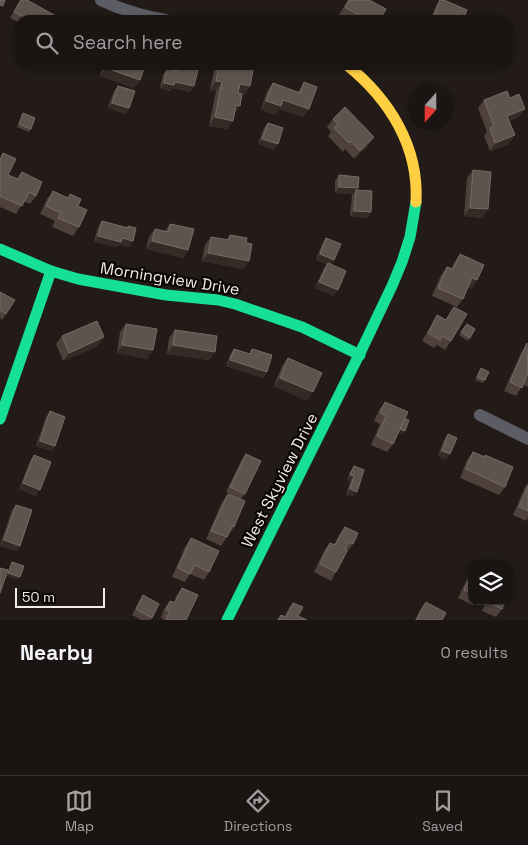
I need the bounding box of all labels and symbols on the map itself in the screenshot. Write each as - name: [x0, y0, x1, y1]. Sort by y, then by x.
- north arrow: [408, 85, 453, 130]
- street label: Morningview Drive: [99, 257, 241, 300]
- street label: West Skyview Drive: [236, 409, 322, 551]
- scale bar: [15, 585, 105, 608]

